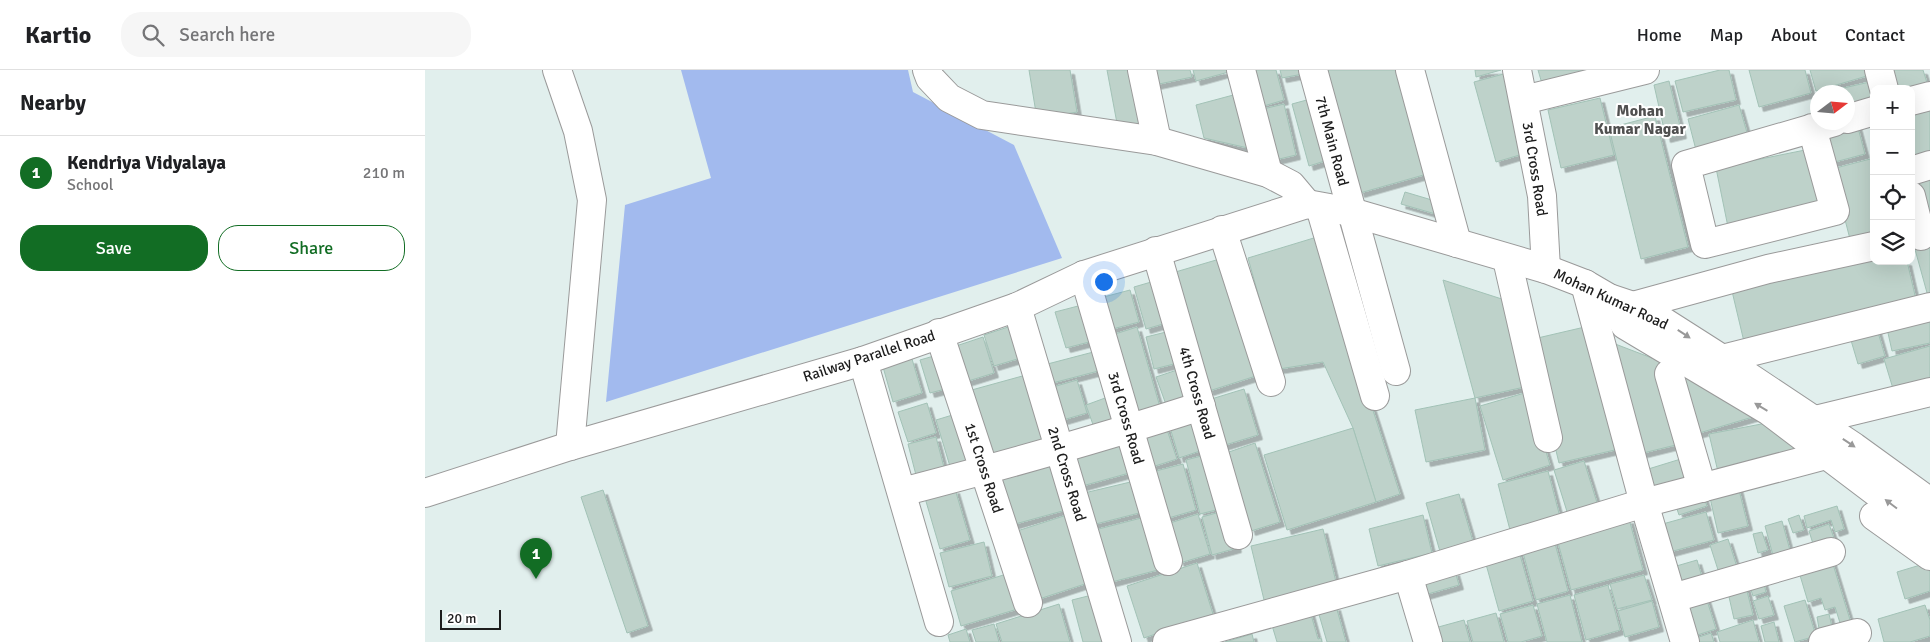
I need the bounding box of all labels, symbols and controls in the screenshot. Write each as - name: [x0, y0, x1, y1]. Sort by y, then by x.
- search box: [121, 12, 471, 57]
- text: Kartio: [25, 20, 91, 50]
- icon: search: [139, 21, 167, 49]
- text: Search here: [179, 23, 275, 47]
- text: Home: [1637, 24, 1682, 46]
- text: Map: [1710, 24, 1743, 46]
- text: About: [1771, 24, 1817, 46]
- text: Contact: [1845, 24, 1905, 46]
- north arrow: [1810, 85, 1855, 130]
- map controls: [1870, 85, 1915, 265]
- button: +: [1870, 85, 1915, 130]
- text: Nearby: [20, 90, 86, 116]
- street label: 7th Main Road: [1311, 94, 1353, 188]
- district label: Mohan Kumar Nagar: [1594, 101, 1687, 139]
- street label: 3rd Cross Road: [1519, 120, 1551, 218]
- button: −: [1870, 130, 1915, 175]
- text: Kendriya Vidyalaya: [67, 151, 226, 175]
- text: 1: [32, 163, 40, 183]
- text: 210 m: [363, 163, 405, 183]
- text: School: [67, 175, 113, 195]
- button: locate: [1870, 175, 1915, 220]
- button: layers: [1870, 220, 1915, 265]
- button: Save: [20, 225, 208, 271]
- button: Share: [218, 225, 405, 271]
- street label: Mohan Kumar Road: [1551, 265, 1671, 333]
- your location: [1091, 269, 1117, 295]
- street label: Railway Parallel Road: [801, 326, 937, 386]
- one-way arrow: [1677, 330, 1691, 339]
- street label: 4th Cross Road: [1175, 345, 1219, 441]
- street label: 3rd Cross Road: [1104, 370, 1148, 466]
- one-way arrow: [1754, 402, 1767, 411]
- street label: 1st Cross Road: [961, 421, 1007, 515]
- street label: 2nd Cross Road: [1044, 424, 1090, 524]
- one-way arrow: [1842, 438, 1855, 448]
- one-way arrow: [1884, 499, 1898, 509]
- pin: 1: [520, 538, 552, 579]
- scale bar: [440, 607, 501, 630]
- text: 20 m: [447, 610, 476, 627]

